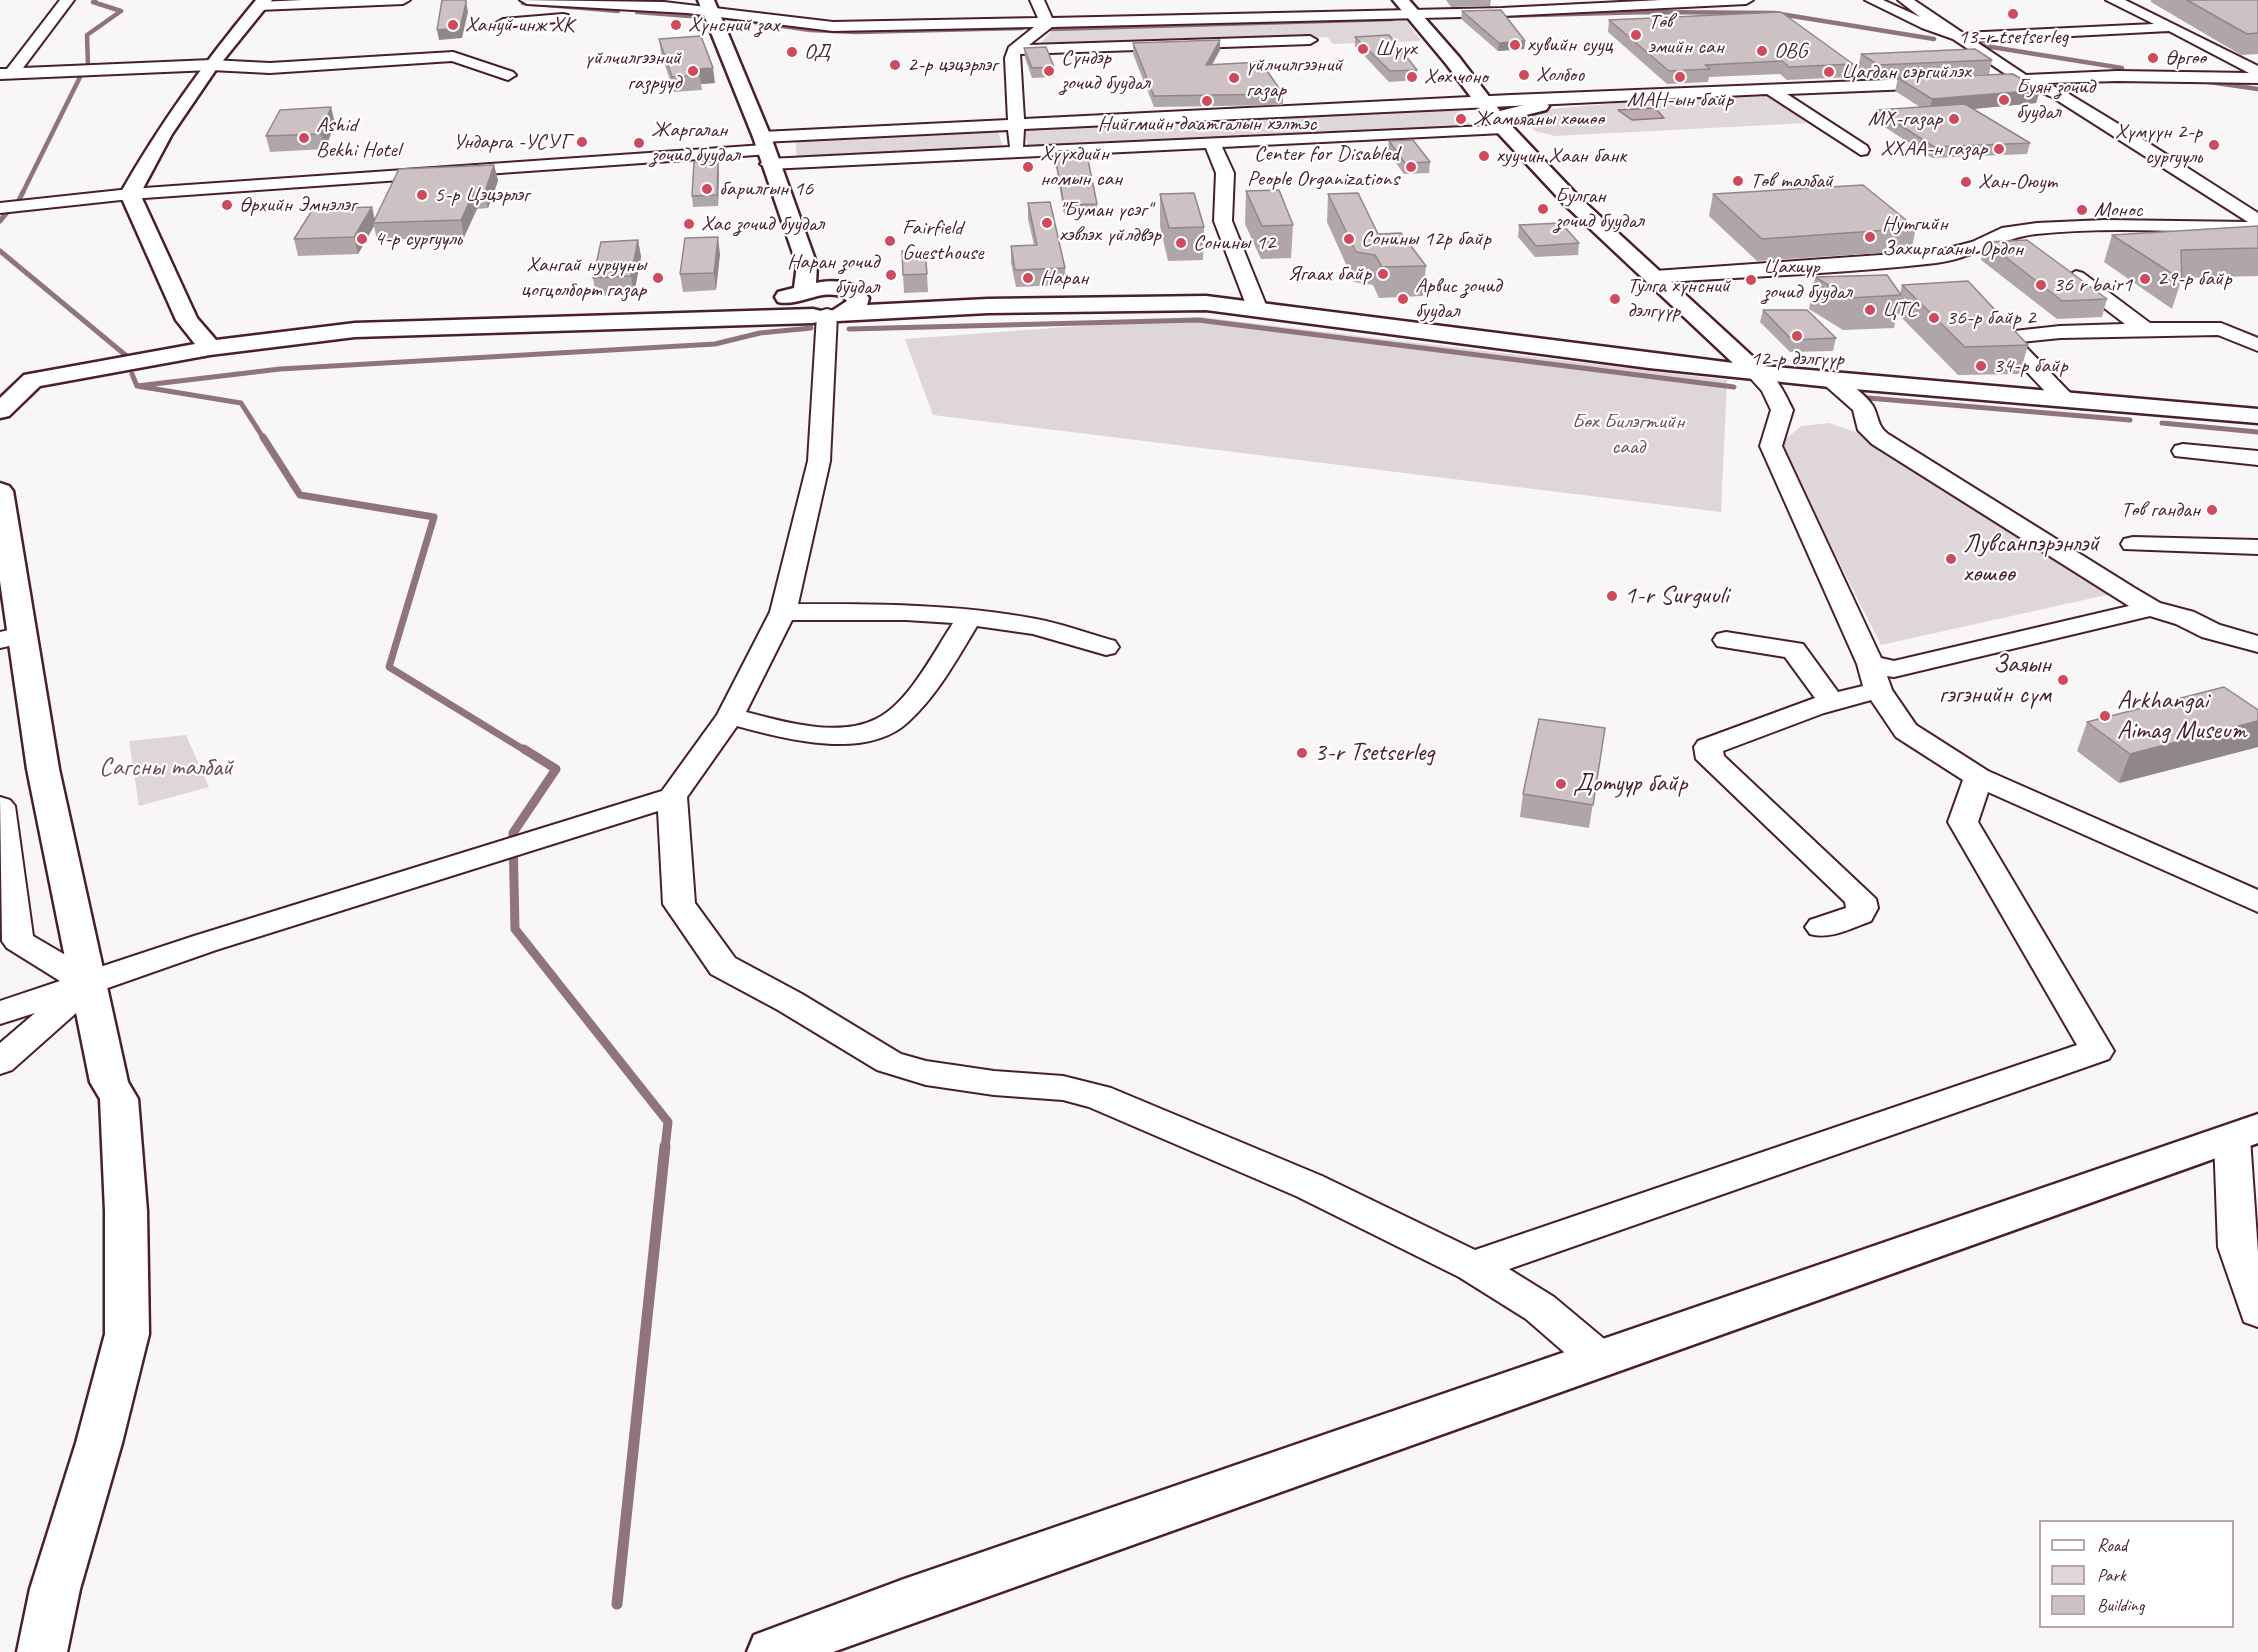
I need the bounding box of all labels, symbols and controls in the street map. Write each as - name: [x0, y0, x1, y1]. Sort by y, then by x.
- marker: 13-r tsetserleg: [2006, 7, 2020, 21]
- place label: Төв эмийн сан: [1648, 9, 1724, 60]
- place label: Хануй инж ХК: [465, 12, 573, 38]
- place label: Хүнсний зах: [688, 12, 779, 38]
- marker: Хануй инж ХК: [446, 18, 460, 32]
- marker: Хүнсний зах: [669, 18, 683, 32]
- place label: 13-r tsetserleg: [1958, 24, 2068, 50]
- marker: Төв эмийн сан: [1629, 28, 1643, 42]
- place label: хувийн сууц: [1527, 32, 1612, 58]
- place label: Шүүх: [1375, 36, 1417, 62]
- marker: хувийн сууц: [1508, 38, 1522, 52]
- place label: OBG: [1774, 38, 1807, 64]
- place label: ОД: [804, 39, 830, 65]
- marker: Шүүх: [1356, 42, 1370, 56]
- marker: OBG: [1755, 44, 1769, 58]
- place label: үйлчилгээний газрууд: [585, 45, 681, 96]
- marker: ОД: [785, 45, 799, 59]
- place label: Сүндэр зочид буудал: [1061, 45, 1150, 96]
- place label: Өргөө: [2165, 45, 2206, 71]
- marker: Өргөө: [2146, 51, 2160, 65]
- place label: 2-р цэцэрлэг: [907, 52, 997, 78]
- place label: үйлчилгээний газар: [1246, 52, 1342, 104]
- marker: 2-р цэцэрлэг: [888, 58, 902, 72]
- place label: Цагдан сэргийлэх: [1841, 59, 1970, 85]
- place label: Холбоо: [1536, 62, 1584, 88]
- marker: үйлчилгээний газрууд: [686, 64, 700, 78]
- marker: Сүндэр зочид буудал: [1042, 64, 1056, 78]
- place label: Хөх чоно: [1424, 64, 1488, 90]
- marker: Цагдан сэргийлэх: [1822, 65, 1836, 79]
- marker: Холбоо: [1517, 68, 1531, 82]
- marker: Хөх чоно: [1405, 70, 1419, 84]
- marker: МАН-ын байр: [1673, 70, 1687, 84]
- marker: үйлчилгээний газар: [1227, 71, 1241, 85]
- place label: Буян зочид буудал: [2016, 74, 2095, 125]
- place label: МАН-ын байр: [1627, 87, 1733, 113]
- marker: Буян зочид буудал: [1997, 93, 2011, 107]
- marker: Нийгмийн даатгалын хэлтэс: [1200, 94, 1214, 108]
- place label: Жамьяаны хөшөө: [1473, 106, 1604, 132]
- place label: МХ-газар: [1868, 106, 1942, 132]
- place label: Нийгмийн даатгалын хэлтэс: [1098, 111, 1316, 137]
- place label: Ashid Bekhi Hotel: [316, 112, 400, 164]
- marker: Жамьяаны хөшөө: [1454, 112, 1468, 126]
- marker: МХ-газар: [1947, 112, 1961, 126]
- place label: Жаргалан зочид буудал: [651, 117, 740, 168]
- place label: Хүмүүн 2-р сургууль: [2115, 119, 2202, 170]
- place label: Ундарга -УСУГ: [453, 129, 570, 155]
- marker: Ashid Bekhi Hotel: [297, 131, 311, 145]
- marker: Ундарга -УСУГ: [575, 135, 589, 149]
- marker: Жаргалан зочид буудал: [632, 136, 646, 150]
- place label: ХХАА-н газар: [1881, 136, 1987, 162]
- marker: Хүмүүн 2-р сургууль: [2207, 138, 2221, 152]
- place label: Хүүхдийн номын сан: [1040, 141, 1122, 192]
- place label: Center for Disabled People Organizations: [1247, 141, 1399, 192]
- marker: ХХАА-н газар: [1992, 142, 2006, 156]
- place label: хуучин Хаан банк: [1496, 143, 1626, 169]
- marker: хуучин Хаан банк: [1477, 149, 1491, 163]
- marker: Хүүхдийн номын сан: [1021, 160, 1035, 174]
- marker: Center for Disabled People Organizations: [1404, 160, 1418, 174]
- place label: Төв талбай: [1750, 168, 1833, 194]
- place label: Хан-Оюут: [1978, 169, 2057, 195]
- marker: Төв талбай: [1731, 174, 1745, 188]
- marker: Хан-Оюут: [1959, 175, 1973, 189]
- place label: барилгын 16: [719, 176, 813, 202]
- place label: 5-р Цэцэрлэг: [434, 182, 529, 208]
- marker: барилгын 16: [700, 182, 714, 196]
- place label: Булган зочид буудал: [1555, 183, 1644, 234]
- marker: 5-р Цэцэрлэг: [415, 188, 429, 202]
- place label: Өрхийн Эмнэлэг: [239, 192, 356, 218]
- place label: "Буман үсэг" хэвлэх үйлдвэр: [1059, 197, 1161, 248]
- place label: Монос: [2094, 197, 2142, 223]
- marker: Өрхийн Эмнэлэг: [220, 198, 234, 212]
- marker: Булган зочид буудал: [1536, 202, 1550, 216]
- marker: Монос: [2075, 203, 2089, 217]
- place label: Хас зочид буудал: [701, 211, 824, 237]
- place label: Нутгийн Захиргааны Ордон: [1882, 211, 2023, 262]
- place label: Fairfield Guesthouse: [902, 215, 983, 266]
- marker: "Буман үсэг" хэвлэх үйлдвэр: [1040, 216, 1054, 230]
- marker: Хас зочид буудал: [682, 217, 696, 231]
- place label: 4-р сургууль: [374, 226, 462, 252]
- place label: Сонины 12р байр: [1361, 226, 1491, 252]
- place label: Сонины 12: [1193, 230, 1275, 256]
- marker: Нутгийн Захиргааны Ордон: [1863, 230, 1877, 244]
- marker: 4-р сургууль: [355, 232, 369, 246]
- marker: Сонины 12р байр: [1342, 232, 1356, 246]
- marker: Fairfield Guesthouse: [883, 234, 897, 248]
- marker: Сонины 12: [1174, 236, 1188, 250]
- place label: Наран зочид буудал: [787, 249, 879, 300]
- place label: Хангай нурууны цогцолборт газар: [521, 252, 646, 304]
- place label: Цахиур зочид буудал: [1763, 254, 1852, 306]
- place label: Ягаах байр: [1288, 261, 1371, 287]
- place label: Наран: [1040, 265, 1088, 291]
- place label: 29-р байр: [2157, 266, 2231, 292]
- marker: Ягаах байр: [1376, 267, 1390, 281]
- marker: Наран зочид буудал: [884, 268, 898, 282]
- marker: Хангай нурууны цогцолборт газар: [651, 271, 665, 285]
- marker: Наран: [1021, 271, 1035, 285]
- place label: 36 r bair1: [2053, 272, 2132, 298]
- marker: 29-р байр: [2138, 272, 2152, 286]
- place label: Арвис зочид буудал: [1415, 273, 1501, 324]
- place label: Тулга хүнсний дэлгүүр: [1627, 273, 1730, 324]
- marker: Цахиур зочид буудал: [1744, 273, 1758, 287]
- marker: 36 r bair1: [2034, 278, 2048, 292]
- marker: Арвис зочид буудал: [1396, 292, 1410, 306]
- marker: Тулга хүнсний дэлгүүр: [1608, 292, 1622, 306]
- place label: ЦТС: [1882, 297, 1917, 323]
- marker: ЦТС: [1863, 303, 1877, 317]
- place label: 36-р байр 2: [1946, 305, 2036, 331]
- marker: 36-р байр 2: [1927, 311, 1941, 325]
- marker: 12-р дэлгүүр: [1790, 329, 1804, 343]
- place label: 12-р дэлгүүр: [1750, 346, 1844, 372]
- place label: 34-р байр: [1993, 353, 2067, 379]
- marker: 34-р байр: [1974, 359, 1988, 373]
- park label: Бөх Билэгтийн саад: [1572, 409, 1684, 460]
- place label: Төв гандан: [2121, 497, 2200, 523]
- marker: Төв гандан: [2205, 503, 2219, 517]
- place label: Лувсанпэрэнлэй хөшөө: [1963, 528, 2099, 590]
- marker: Лувсанпэрэнлэй хөшөө: [1944, 552, 1958, 566]
- place label: 1-r Surguuli: [1624, 580, 1729, 612]
- marker: 1-r Surguuli: [1605, 589, 1619, 603]
- place label: Заяын гэгэнийн сүм: [1939, 649, 2051, 710]
- marker: Заяын гэгэнийн сүм: [2056, 673, 2070, 687]
- place label: Arkhangai Aimag Museum: [2117, 685, 2246, 746]
- marker: Arkhangai Aimag Museum: [2098, 709, 2112, 723]
- place label: 3-r Tsetserleg: [1314, 737, 1434, 769]
- marker: 3-r Tsetserleg: [1295, 746, 1309, 760]
- park label: Сагсны талбай: [99, 752, 233, 784]
- place label: Дотуур байр: [1573, 768, 1687, 800]
- marker: Дотуур байр: [1554, 777, 1568, 791]
- legend: [2039, 1520, 2234, 1628]
- text: Road: [2097, 1534, 2127, 1556]
- text: Park: [2097, 1564, 2126, 1586]
- text: Building: [2097, 1594, 2144, 1616]

